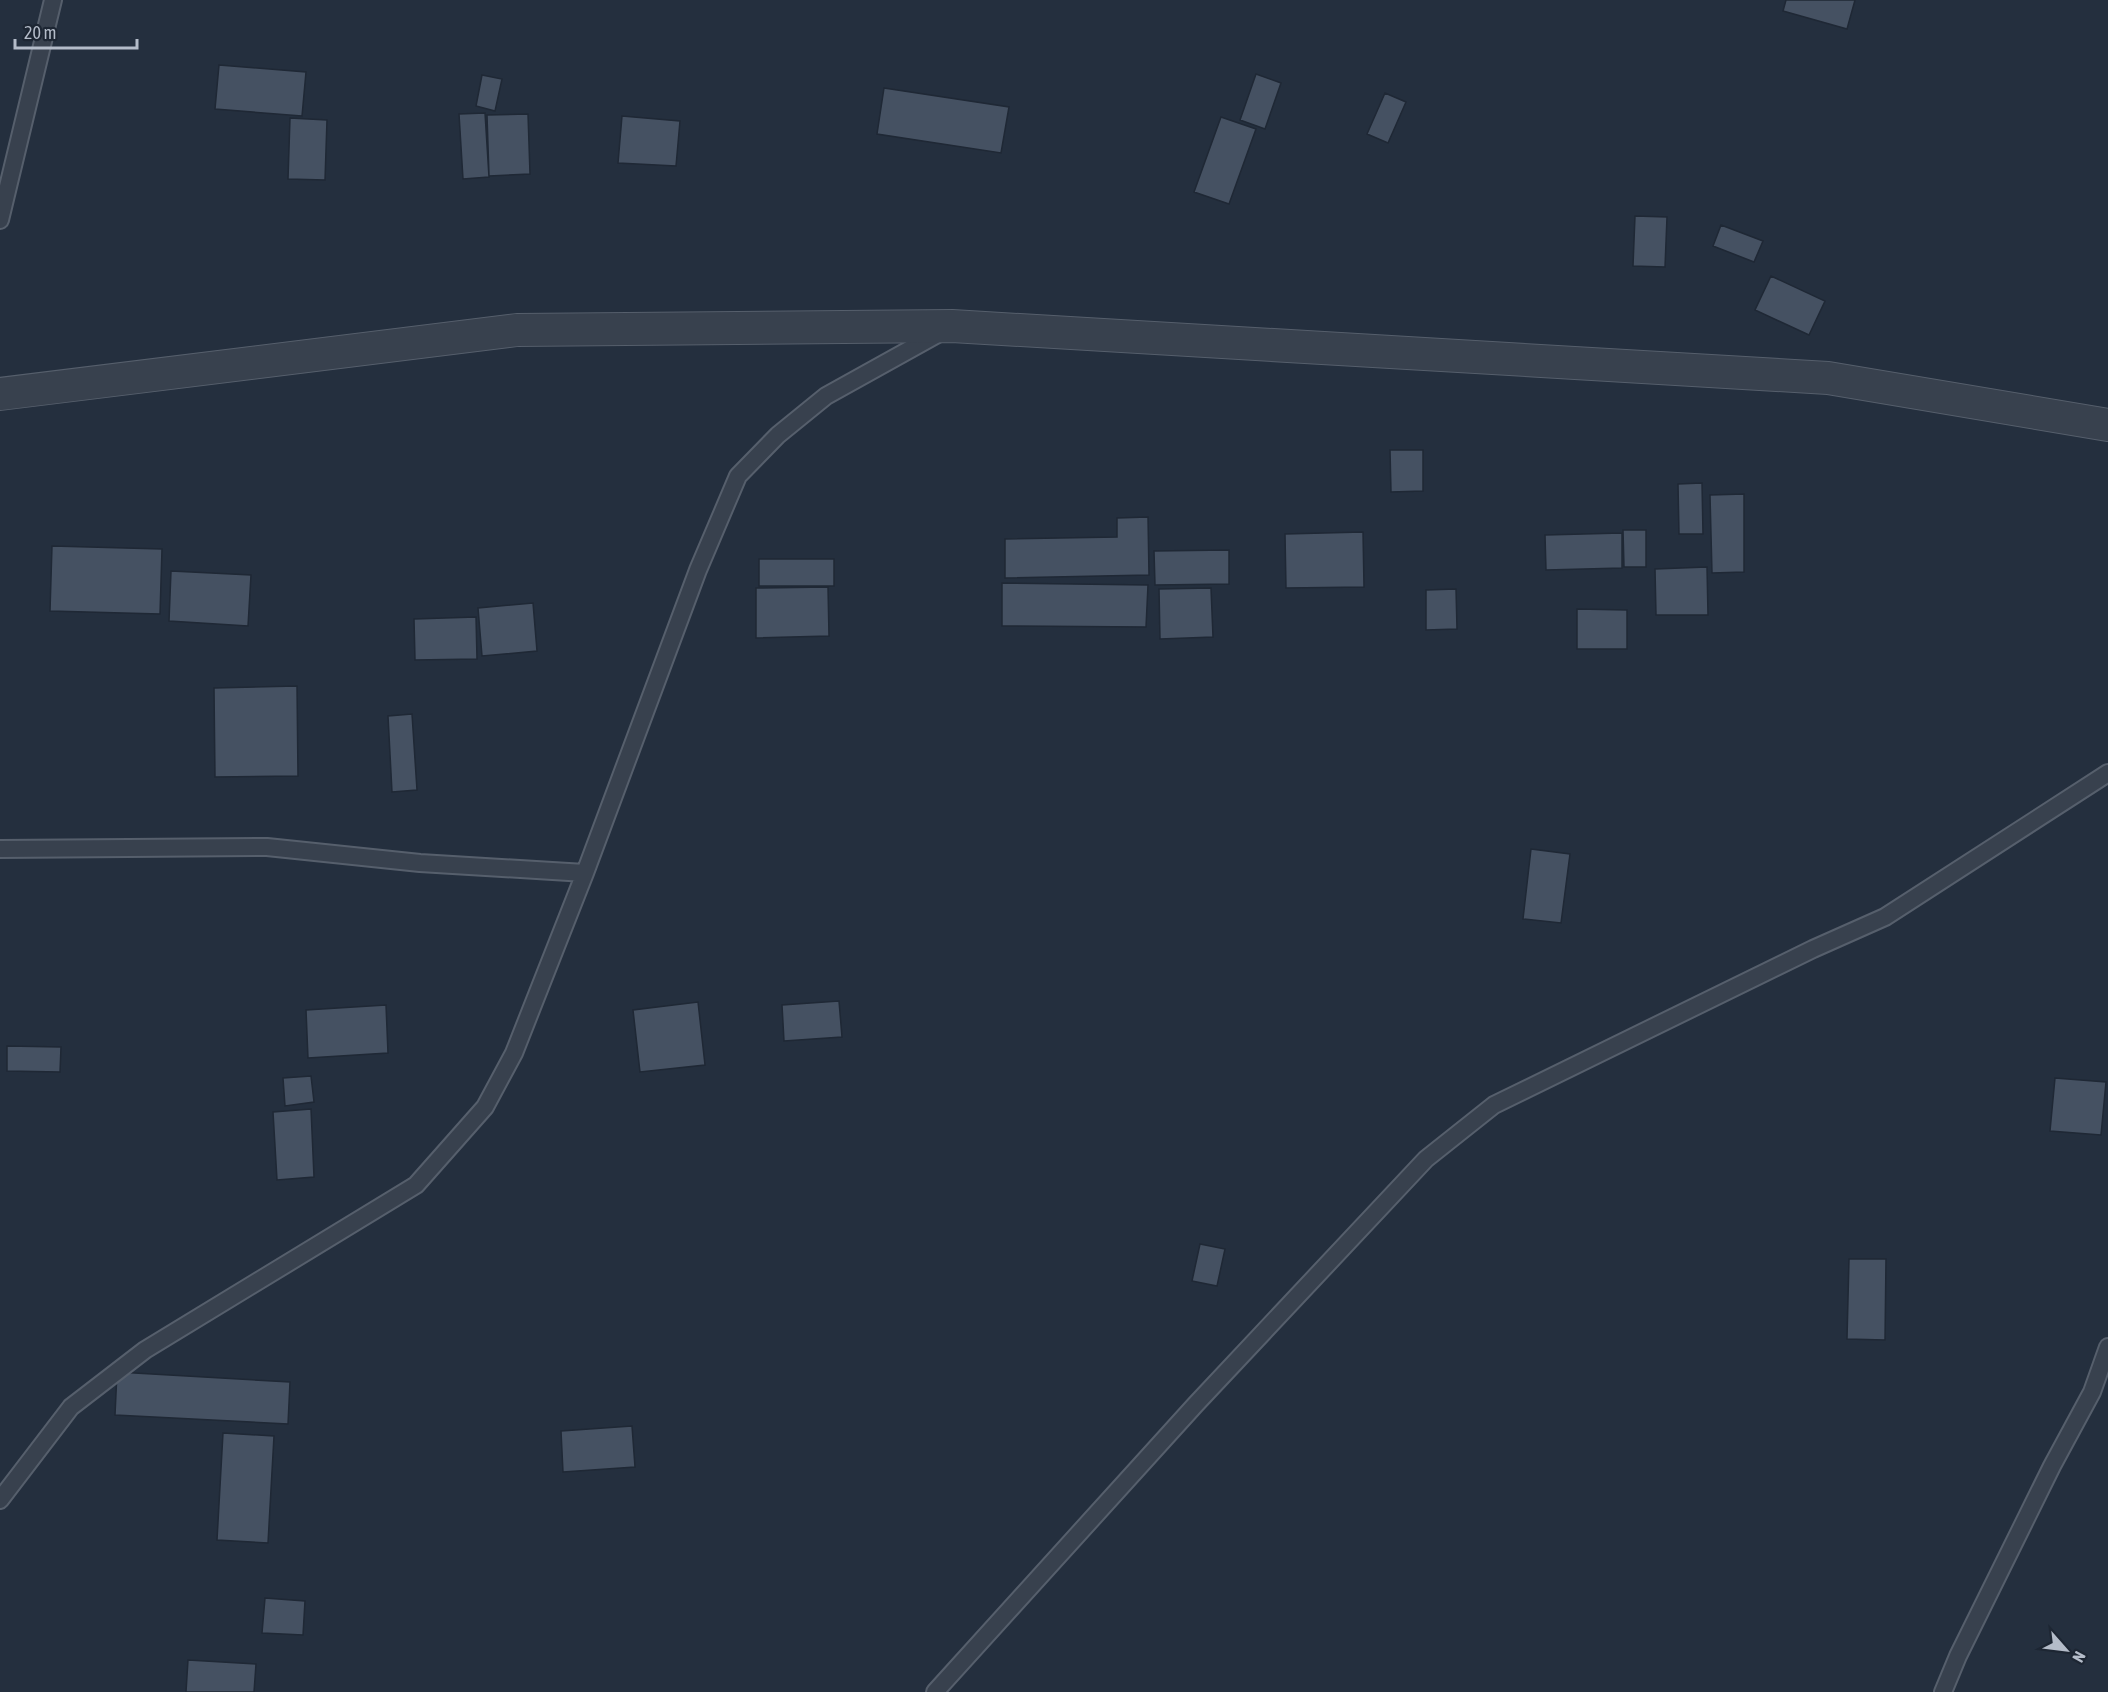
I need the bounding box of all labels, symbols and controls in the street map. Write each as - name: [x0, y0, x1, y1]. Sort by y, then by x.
- scale bar: [15, 12, 136, 50]
- text: 20 m: [24, 22, 56, 43]
- north arrow: [2036, 1620, 2096, 1680]
- text: N: [2069, 1649, 2089, 1665]

